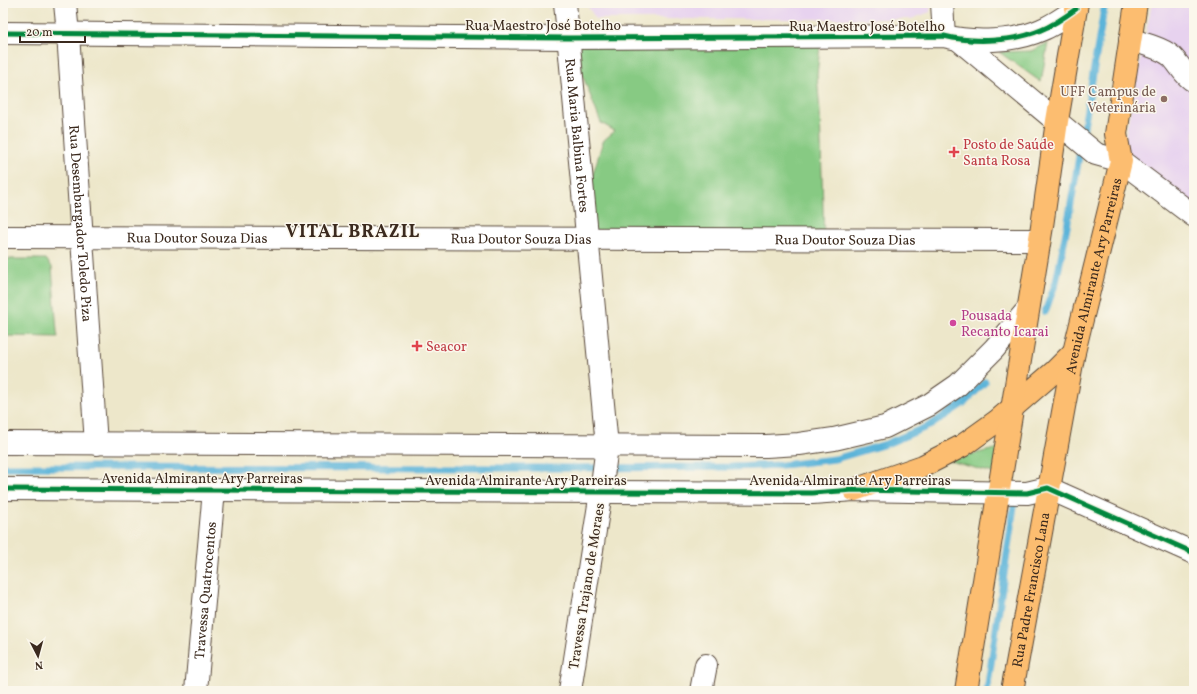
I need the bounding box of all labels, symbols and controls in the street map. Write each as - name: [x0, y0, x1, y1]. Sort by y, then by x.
- street label: Rua Maestro José Botelho: [465, 17, 621, 36]
- scale bar: [20, 18, 85, 44]
- street label: Rua Maestro José Botelho: [789, 18, 945, 37]
- text: 20 m: [26, 25, 53, 41]
- street label: Rua Maria Balbina Fortes: [559, 57, 593, 214]
- place label: UFF Campus de Veterinária: [1060, 83, 1156, 118]
- marker: UFF Campus de Veterinária: [1159, 94, 1169, 104]
- street label: Rua Desembargador Toledo Piza: [63, 124, 96, 323]
- place label: Posto de Saúde Santa Rosa: [963, 136, 1054, 171]
- marker: Posto de Saúde Santa Rosa: [948, 146, 960, 158]
- street label: Avenida Almirante Ary Parreiras: [1062, 176, 1127, 376]
- district label: VITAL BRAZIL: [286, 220, 420, 245]
- street label: Rua Doutor Souza Dias: [126, 229, 268, 249]
- street label: Rua Doutor Souza Dias: [450, 230, 592, 250]
- street label: Rua Doutor Souza Dias: [774, 231, 916, 251]
- place label: Pousada Recanto Icarai: [961, 307, 1049, 342]
- marker: Pousada Recanto Icarai: [948, 318, 958, 328]
- place label: Seacor: [426, 338, 467, 357]
- marker: Seacor: [411, 340, 423, 352]
- street label: Avenida Almirante Ary Parreiras: [101, 470, 303, 489]
- street label: Avenida Almirante Ary Parreiras: [425, 472, 627, 491]
- street label: Avenida Almirante Ary Parreiras: [749, 472, 951, 491]
- street label: Travessa Trajano de Moraes: [565, 502, 610, 671]
- street label: Rua Padre Francisco Lana: [1008, 511, 1056, 669]
- street label: Travessa Quatrocentos: [191, 521, 222, 660]
- north arrow: [18, 636, 58, 676]
- text: N: [34, 657, 44, 672]

